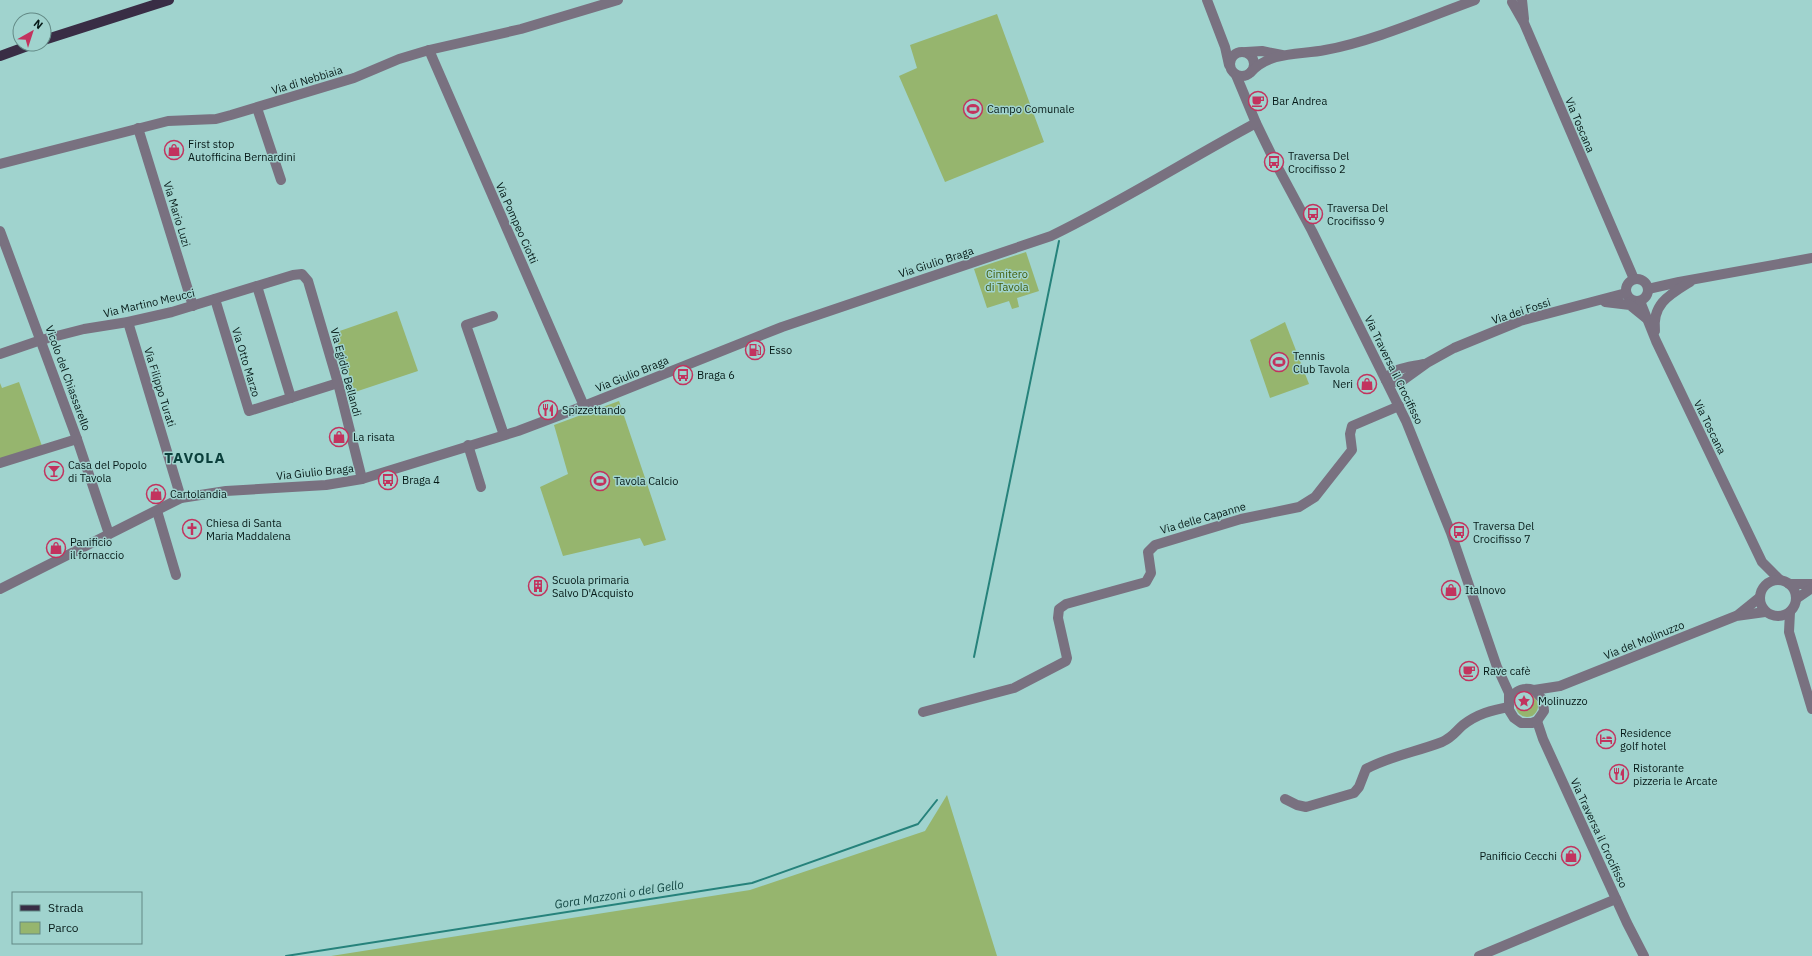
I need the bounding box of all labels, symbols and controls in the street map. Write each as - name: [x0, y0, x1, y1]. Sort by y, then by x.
- north arrow: [12, 12, 52, 52]
- text: N: [31, 16, 46, 32]
- street label: Via di Nebbiaia: [270, 63, 344, 97]
- cafe icon: Bar Andrea: [1247, 90, 1269, 112]
- place label: Bar Andrea: [1272, 94, 1327, 108]
- street label: Via Toscana: [1562, 95, 1598, 155]
- sports icon: Campo Comunale: [962, 98, 984, 120]
- place label: Campo Comunale: [987, 102, 1074, 116]
- place label: First stop Autofficina Bernardini: [188, 137, 296, 164]
- shop icon: First stop Autofficina Bernardini: [163, 139, 185, 161]
- place label: Traversa Del Crocifisso 2: [1288, 149, 1349, 176]
- bus stop icon: Traversa Del Crocifisso 2: [1263, 151, 1285, 173]
- street label: Via Mario Luzi: [160, 180, 194, 248]
- street label: Via Pompeo Ciotti: [493, 180, 541, 266]
- place label: Traversa Del Crocifisso 9: [1327, 201, 1388, 228]
- bus stop icon: Traversa Del Crocifisso 9: [1302, 203, 1324, 225]
- street label: Via Giulio Braga: [897, 243, 975, 281]
- park label: Cimitero di Tavola: [985, 267, 1029, 294]
- street label: Via Martino Meucci: [102, 286, 196, 320]
- street label: Via dei Fossi: [1490, 295, 1552, 327]
- street label: Via Traversa il Crocifisso: [1362, 313, 1426, 427]
- street label: Vicolo del Chiassarello: [42, 323, 94, 433]
- street label: Via Otto Marzo: [229, 326, 263, 398]
- street label: Via Egidio Bellandi: [327, 326, 365, 418]
- fuel station icon: Esso: [744, 339, 766, 361]
- place label: Esso: [769, 343, 792, 357]
- street label: Via Filippo Turati: [141, 345, 179, 429]
- place label: Tennis Club Tavola: [1293, 349, 1350, 376]
- sports icon: Tennis Club Tavola: [1268, 351, 1290, 373]
- street label: Via Giulio Braga: [593, 353, 671, 395]
- bus stop icon: Braga 6: [672, 364, 694, 386]
- place label: Braga 6: [697, 368, 735, 382]
- shop icon: Neri: [1356, 373, 1378, 395]
- place label: Neri: [1332, 377, 1353, 391]
- street label: Via Toscana: [1691, 398, 1729, 456]
- restaurant icon: Spizzettando: [537, 399, 559, 421]
- place label: Spizzettando: [562, 403, 626, 417]
- shop icon: La risata: [328, 426, 350, 448]
- place label: La risata: [353, 430, 395, 444]
- district label: TAVOLA: [164, 448, 226, 467]
- place label: Casa del Popolo di Tavola: [68, 458, 147, 485]
- bar icon: Casa del Popolo di Tavola: [43, 460, 65, 482]
- street label: Via Giulio Braga: [276, 461, 355, 483]
- bus stop icon: Braga 4: [377, 469, 399, 491]
- sports icon: Tavola Calcio: [589, 470, 611, 492]
- place label: Braga 4: [402, 473, 440, 487]
- place label: Tavola Calcio: [614, 474, 678, 488]
- shop icon: Cartolandia: [145, 483, 167, 505]
- place label: Cartolandia: [170, 487, 227, 501]
- street label: Via delle Capanne: [1159, 499, 1247, 537]
- place label: Chiesa di Santa Maria Maddalena: [206, 516, 291, 543]
- church icon: Chiesa di Santa Maria Maddalena: [181, 518, 203, 540]
- place label: Traversa Del Crocifisso 7: [1473, 519, 1534, 546]
- bus stop icon: Traversa Del Crocifisso 7: [1448, 521, 1470, 543]
- place label: Panificio il fornaccio: [70, 535, 124, 562]
- shop icon: Panificio il fornaccio: [45, 537, 67, 559]
- place label: Scuola primaria Salvo D'Acquisto: [552, 573, 634, 600]
- building icon: Scuola primaria Salvo D'Acquisto: [527, 575, 549, 597]
- shop icon: Italnovo: [1440, 579, 1462, 601]
- place label: Italnovo: [1465, 583, 1506, 597]
- street label: Via del Molinuzzo: [1602, 617, 1686, 663]
- cafe icon: Rave cafè: [1458, 660, 1480, 682]
- place label: Rave cafè: [1483, 664, 1531, 678]
- place icon: Molinuzzo: [1513, 690, 1535, 712]
- place label: Molinuzzo: [1538, 694, 1588, 708]
- place label: Residence golf hotel: [1620, 726, 1671, 753]
- hotel icon: Residence golf hotel: [1595, 728, 1617, 750]
- place label: Ristorante pizzeria le Arcate: [1633, 761, 1717, 788]
- restaurant icon: Ristorante pizzeria le Arcate: [1608, 763, 1630, 785]
- street label: Via Traversa il Crocifisso: [1567, 776, 1631, 890]
- shop icon: Panificio Cecchi: [1560, 845, 1582, 867]
- place label: Panificio Cecchi: [1479, 849, 1557, 863]
- water label: Gora Mazzoni o del Gello: [553, 876, 685, 912]
- legend: [12, 892, 142, 944]
- text: Strada: [48, 900, 84, 915]
- text: Parco: [48, 920, 79, 935]

